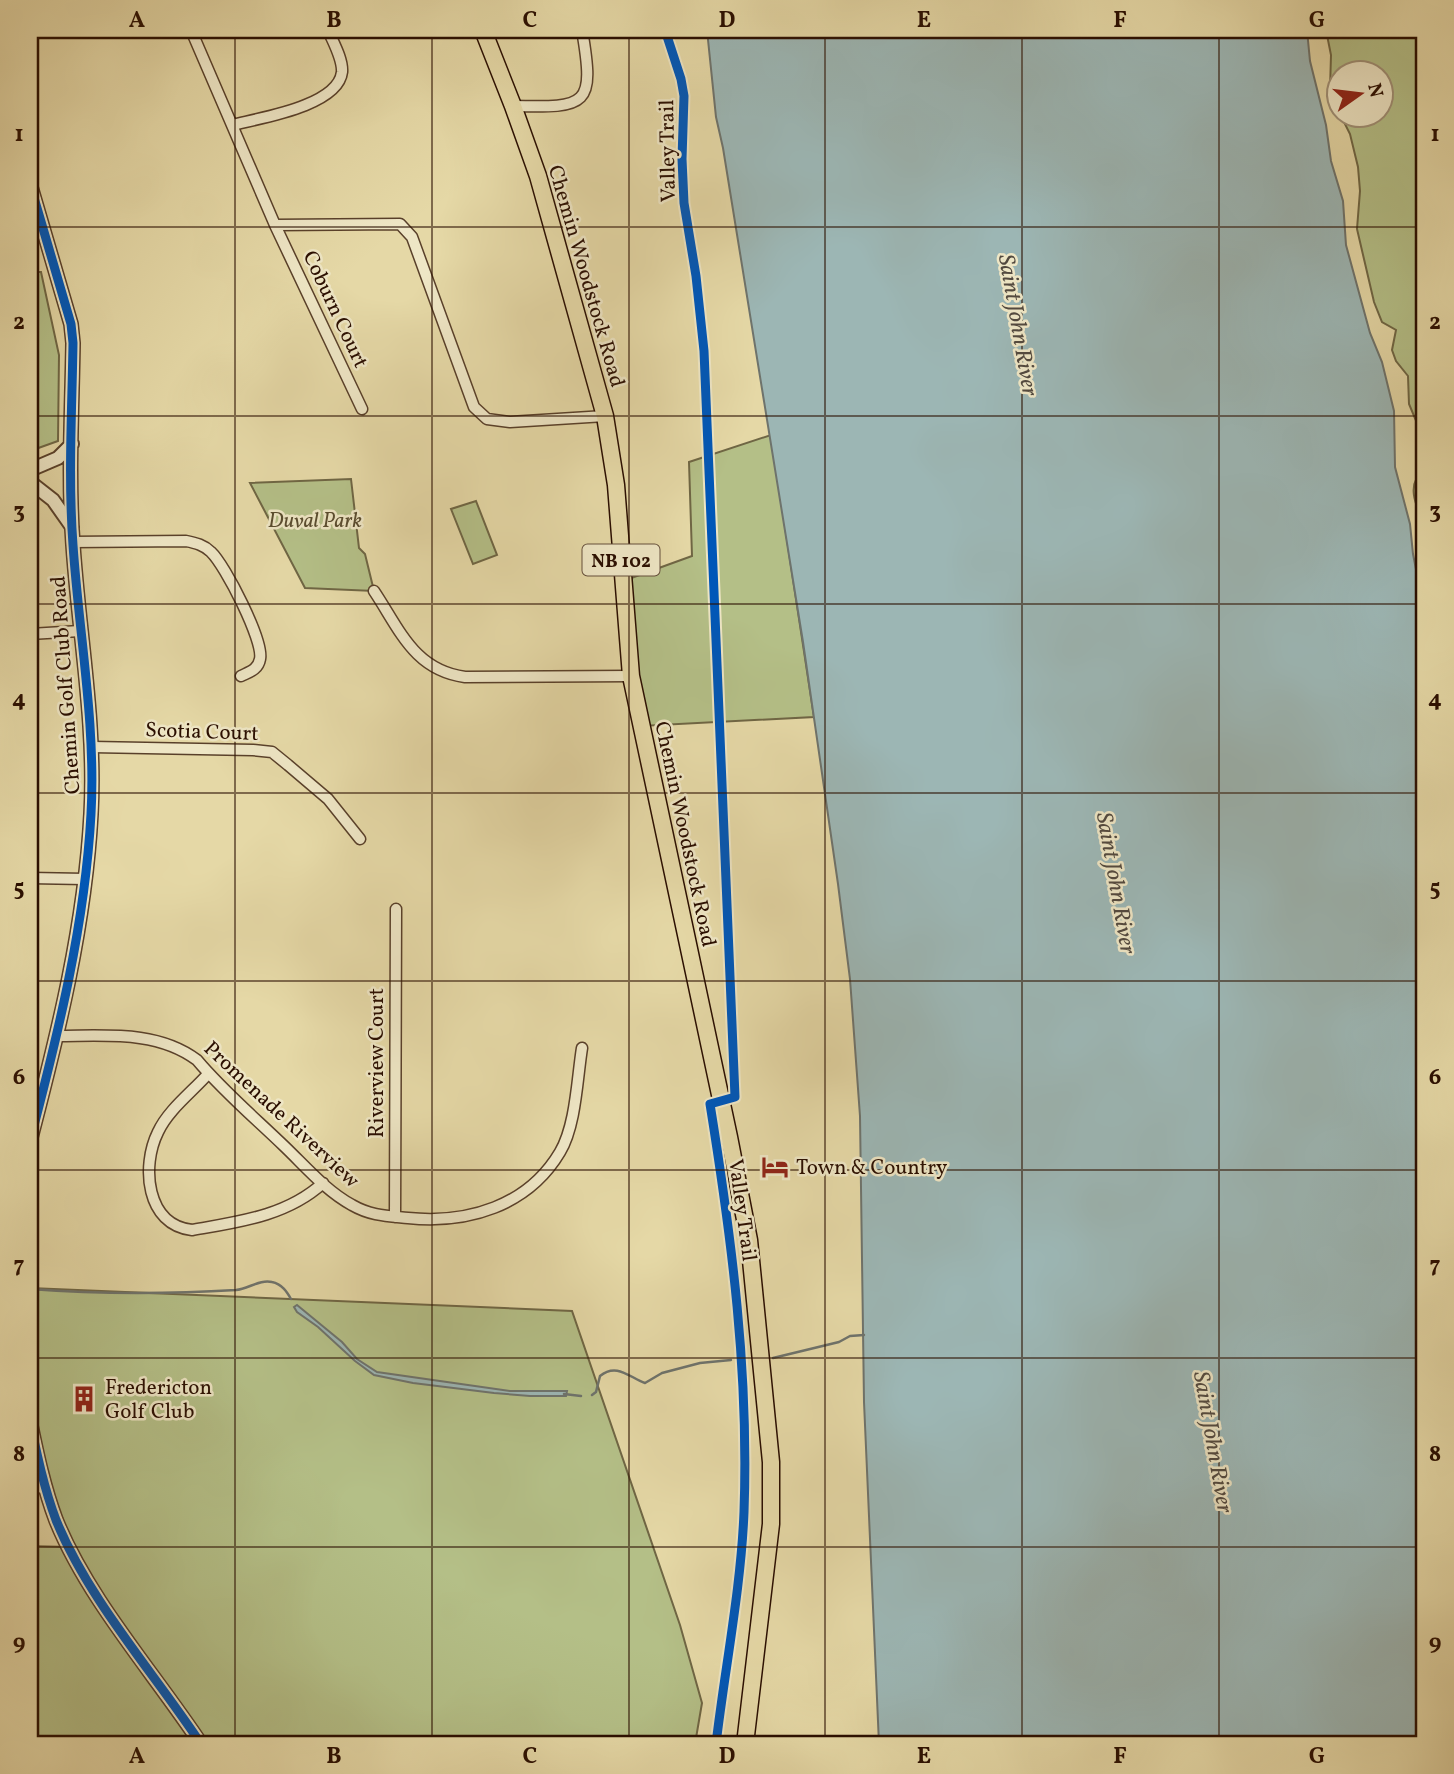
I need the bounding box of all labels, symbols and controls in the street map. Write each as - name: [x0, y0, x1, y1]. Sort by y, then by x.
- text: A: [129, 5, 145, 37]
- text: B: [326, 5, 342, 37]
- text: C: [523, 5, 537, 37]
- text: D: [719, 5, 736, 37]
- text: E: [917, 5, 931, 37]
- text: F: [1113, 5, 1127, 37]
- text: G: [1309, 5, 1325, 37]
- north arrow: [1324, 60, 1394, 130]
- text: N: [1360, 81, 1389, 100]
- street label: Valley Trail: [653, 99, 684, 203]
- text: 1: [14, 119, 24, 151]
- text: 1: [1430, 119, 1440, 151]
- street label: Chemin Woodstock Road: [540, 162, 631, 391]
- street label: Coburn Court: [295, 246, 375, 373]
- water label: Saint John River: [989, 252, 1045, 399]
- text: 2: [13, 307, 25, 339]
- text: 2: [1429, 307, 1441, 339]
- text: 3: [13, 496, 25, 528]
- text: 3: [1429, 496, 1441, 528]
- park label: Duval Park: [268, 507, 362, 536]
- road number: NB 102: [582, 544, 660, 576]
- street label: Chemin Golf Club Road: [44, 575, 89, 795]
- text: 4: [12, 684, 26, 716]
- text: 4: [1428, 684, 1442, 716]
- street label: Scotia Court: [145, 716, 259, 749]
- street label: Chemin Woodstock Road: [646, 719, 723, 950]
- water label: Saint John River: [1087, 810, 1143, 957]
- text: 5: [13, 873, 25, 905]
- text: 5: [1429, 873, 1441, 905]
- street label: Riverview Court: [363, 988, 392, 1138]
- street label: Promenade Riverview: [197, 1035, 365, 1195]
- text: 6: [13, 1062, 25, 1094]
- text: 6: [1429, 1062, 1441, 1094]
- hotel icon: Town & Country: [760, 1152, 790, 1182]
- place label: Town & Country: [796, 1154, 948, 1183]
- street label: Valley Trail: [720, 1157, 763, 1263]
- text: 7: [14, 1250, 25, 1282]
- text: 7: [1430, 1250, 1441, 1282]
- water label: Saint John River: [1184, 1369, 1240, 1516]
- place label: Fredericton Golf Club: [105, 1374, 212, 1427]
- building icon: Fredericton Golf Club: [69, 1384, 99, 1414]
- text: 8: [13, 1439, 25, 1471]
- text: 8: [1429, 1439, 1441, 1471]
- text: 9: [13, 1627, 25, 1659]
- text: 9: [1429, 1627, 1441, 1659]
- text: A: [129, 1741, 145, 1773]
- text: B: [326, 1741, 342, 1773]
- text: C: [523, 1741, 537, 1773]
- text: D: [719, 1741, 736, 1773]
- text: E: [917, 1741, 931, 1773]
- text: F: [1113, 1741, 1127, 1773]
- text: G: [1309, 1741, 1325, 1773]

